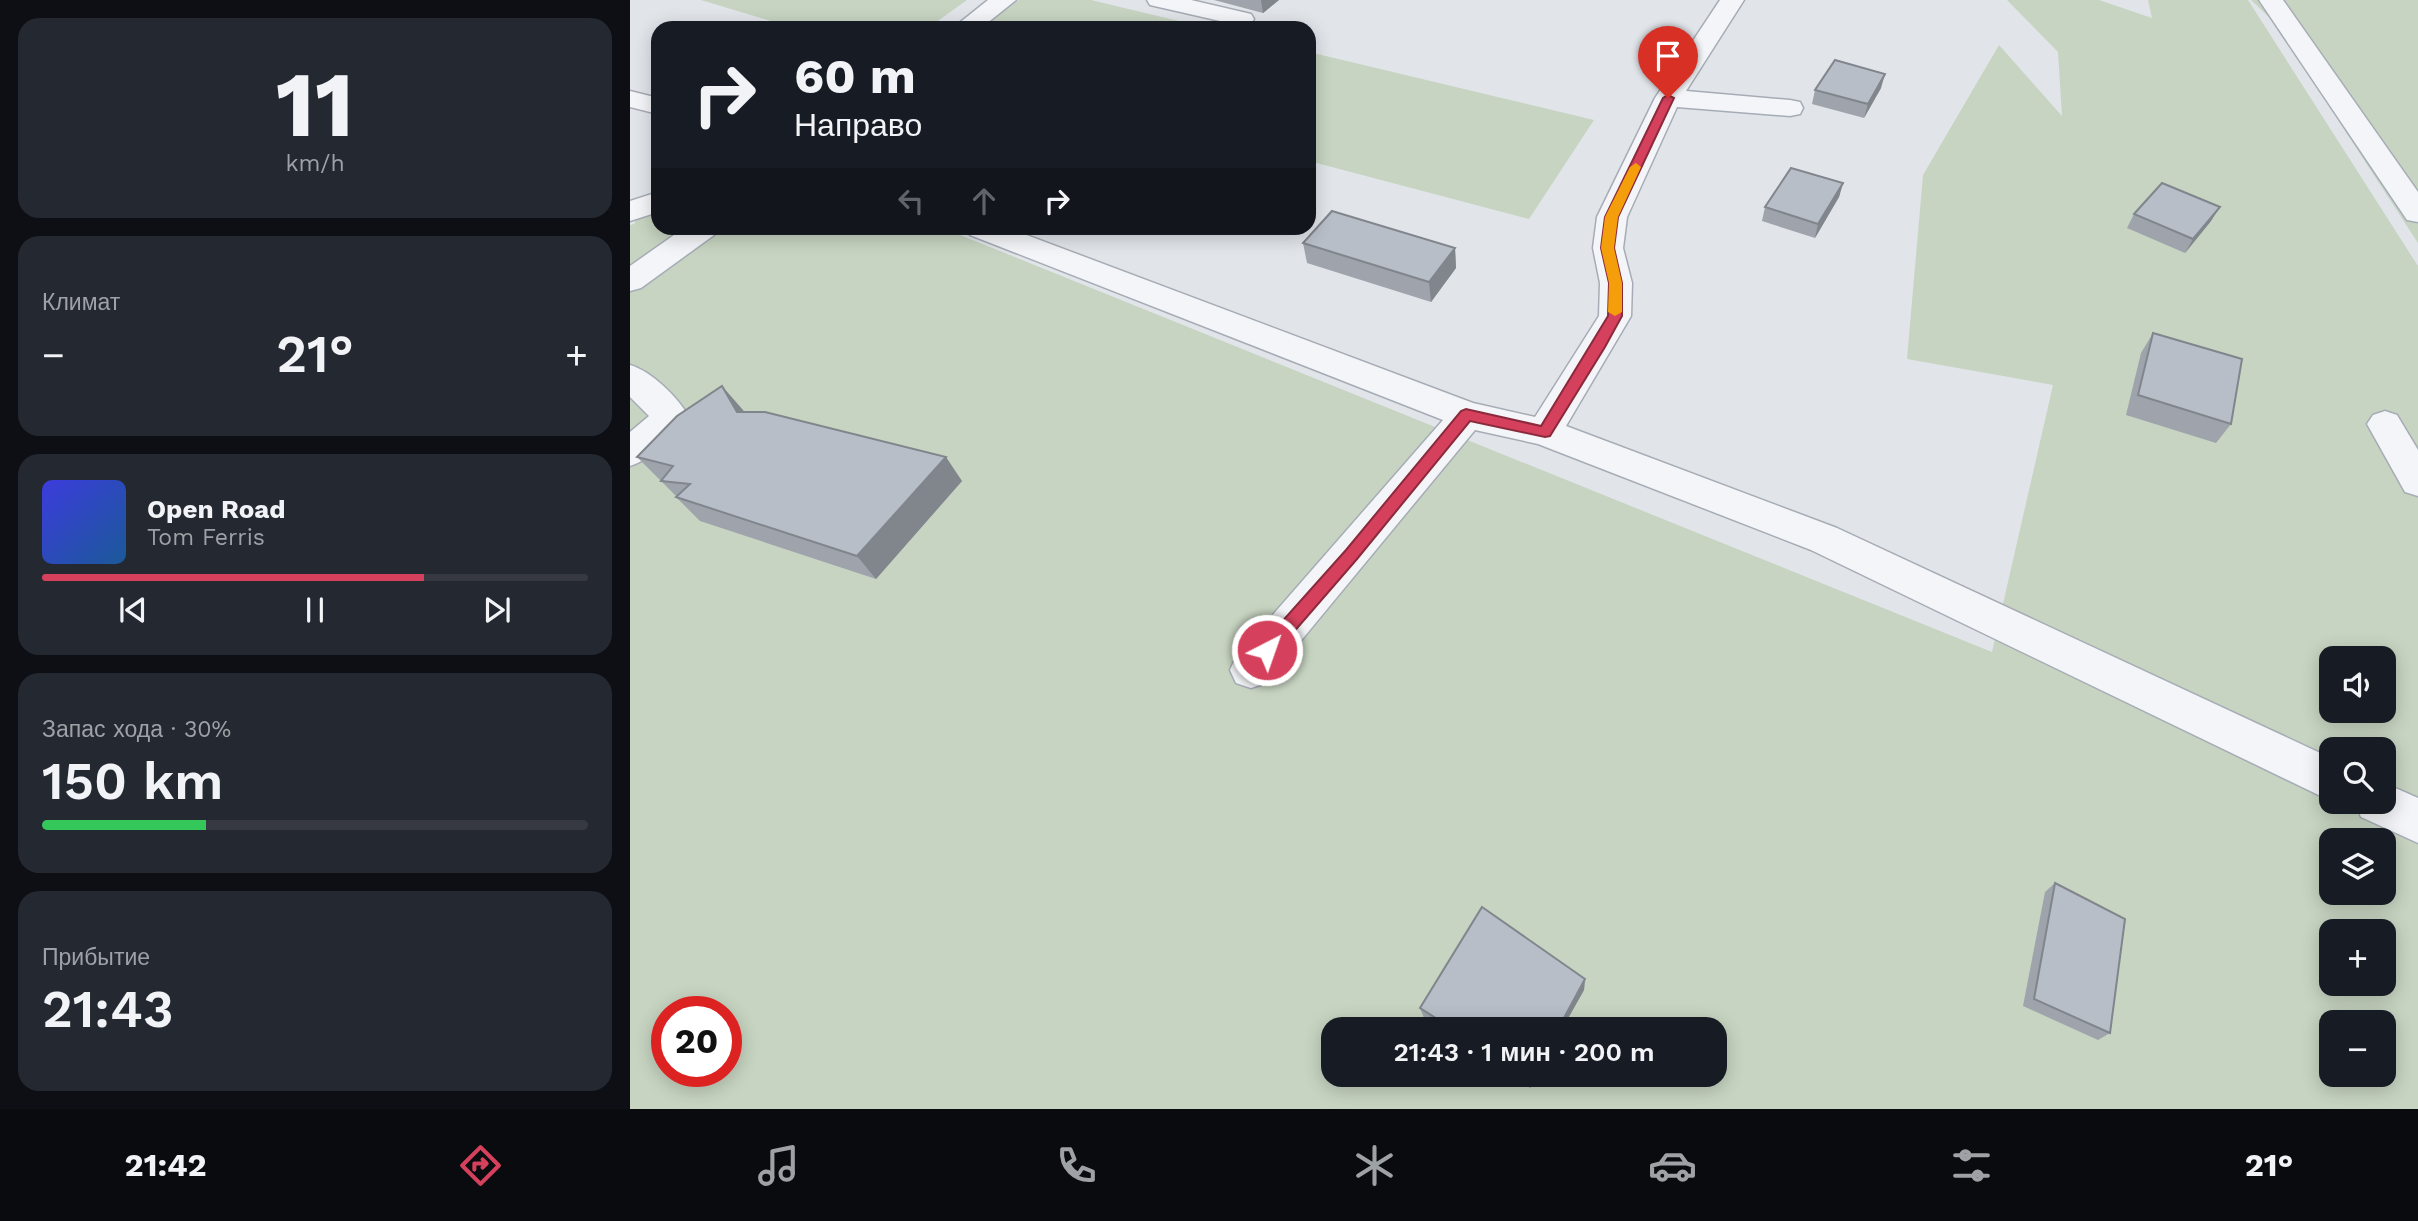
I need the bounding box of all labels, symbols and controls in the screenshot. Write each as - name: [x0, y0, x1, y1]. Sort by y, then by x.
- pin: [1638, 26, 1698, 98]
- icon: arrive: [1649, 37, 1687, 75]
- text: 60 m: [794, 47, 916, 105]
- icon: right: [679, 49, 770, 140]
- text: 11: [276, 51, 354, 158]
- text: Направо: [794, 106, 922, 144]
- text: km/h: [285, 150, 345, 177]
- icon: left: [892, 182, 930, 220]
- icon: ahead: [965, 182, 1003, 220]
- icon: right: [1038, 182, 1076, 220]
- text: Климат: [42, 289, 120, 316]
- text: 21°: [276, 324, 354, 385]
- text: −: [42, 333, 65, 377]
- text: +: [565, 333, 588, 377]
- text: Open Road: [147, 494, 285, 524]
- text: Tom Ferris: [147, 524, 265, 551]
- icon: previous: [114, 591, 152, 629]
- icon: pause: [296, 591, 334, 629]
- icon: next: [478, 591, 516, 629]
- position arrow: [1230, 613, 1304, 687]
- map controls: [2319, 646, 2396, 1087]
- button: sound: [2319, 646, 2396, 723]
- text: Запас хода · 30%: [42, 716, 231, 743]
- button: search: [2319, 737, 2396, 814]
- text: 150 km: [42, 751, 223, 812]
- button: layers: [2319, 828, 2396, 905]
- button: +: [2319, 919, 2396, 996]
- text: Прибытие: [42, 944, 150, 971]
- text: 21:43: [42, 979, 174, 1040]
- speed limit sign: 20: [651, 996, 742, 1087]
- button: −: [2319, 1010, 2396, 1087]
- text: 21:43 · 1 мин · 200 m: [1393, 1037, 1655, 1067]
- icon: directions: [456, 1141, 505, 1190]
- icon: music: [754, 1141, 803, 1190]
- icon: phone: [1052, 1141, 1101, 1190]
- icon: climate: [1350, 1141, 1399, 1190]
- icon: car: [1648, 1141, 1697, 1190]
- icon: filters: [1947, 1141, 1996, 1190]
- text: 21:42: [125, 1146, 206, 1184]
- text: 21°: [2245, 1146, 2293, 1184]

